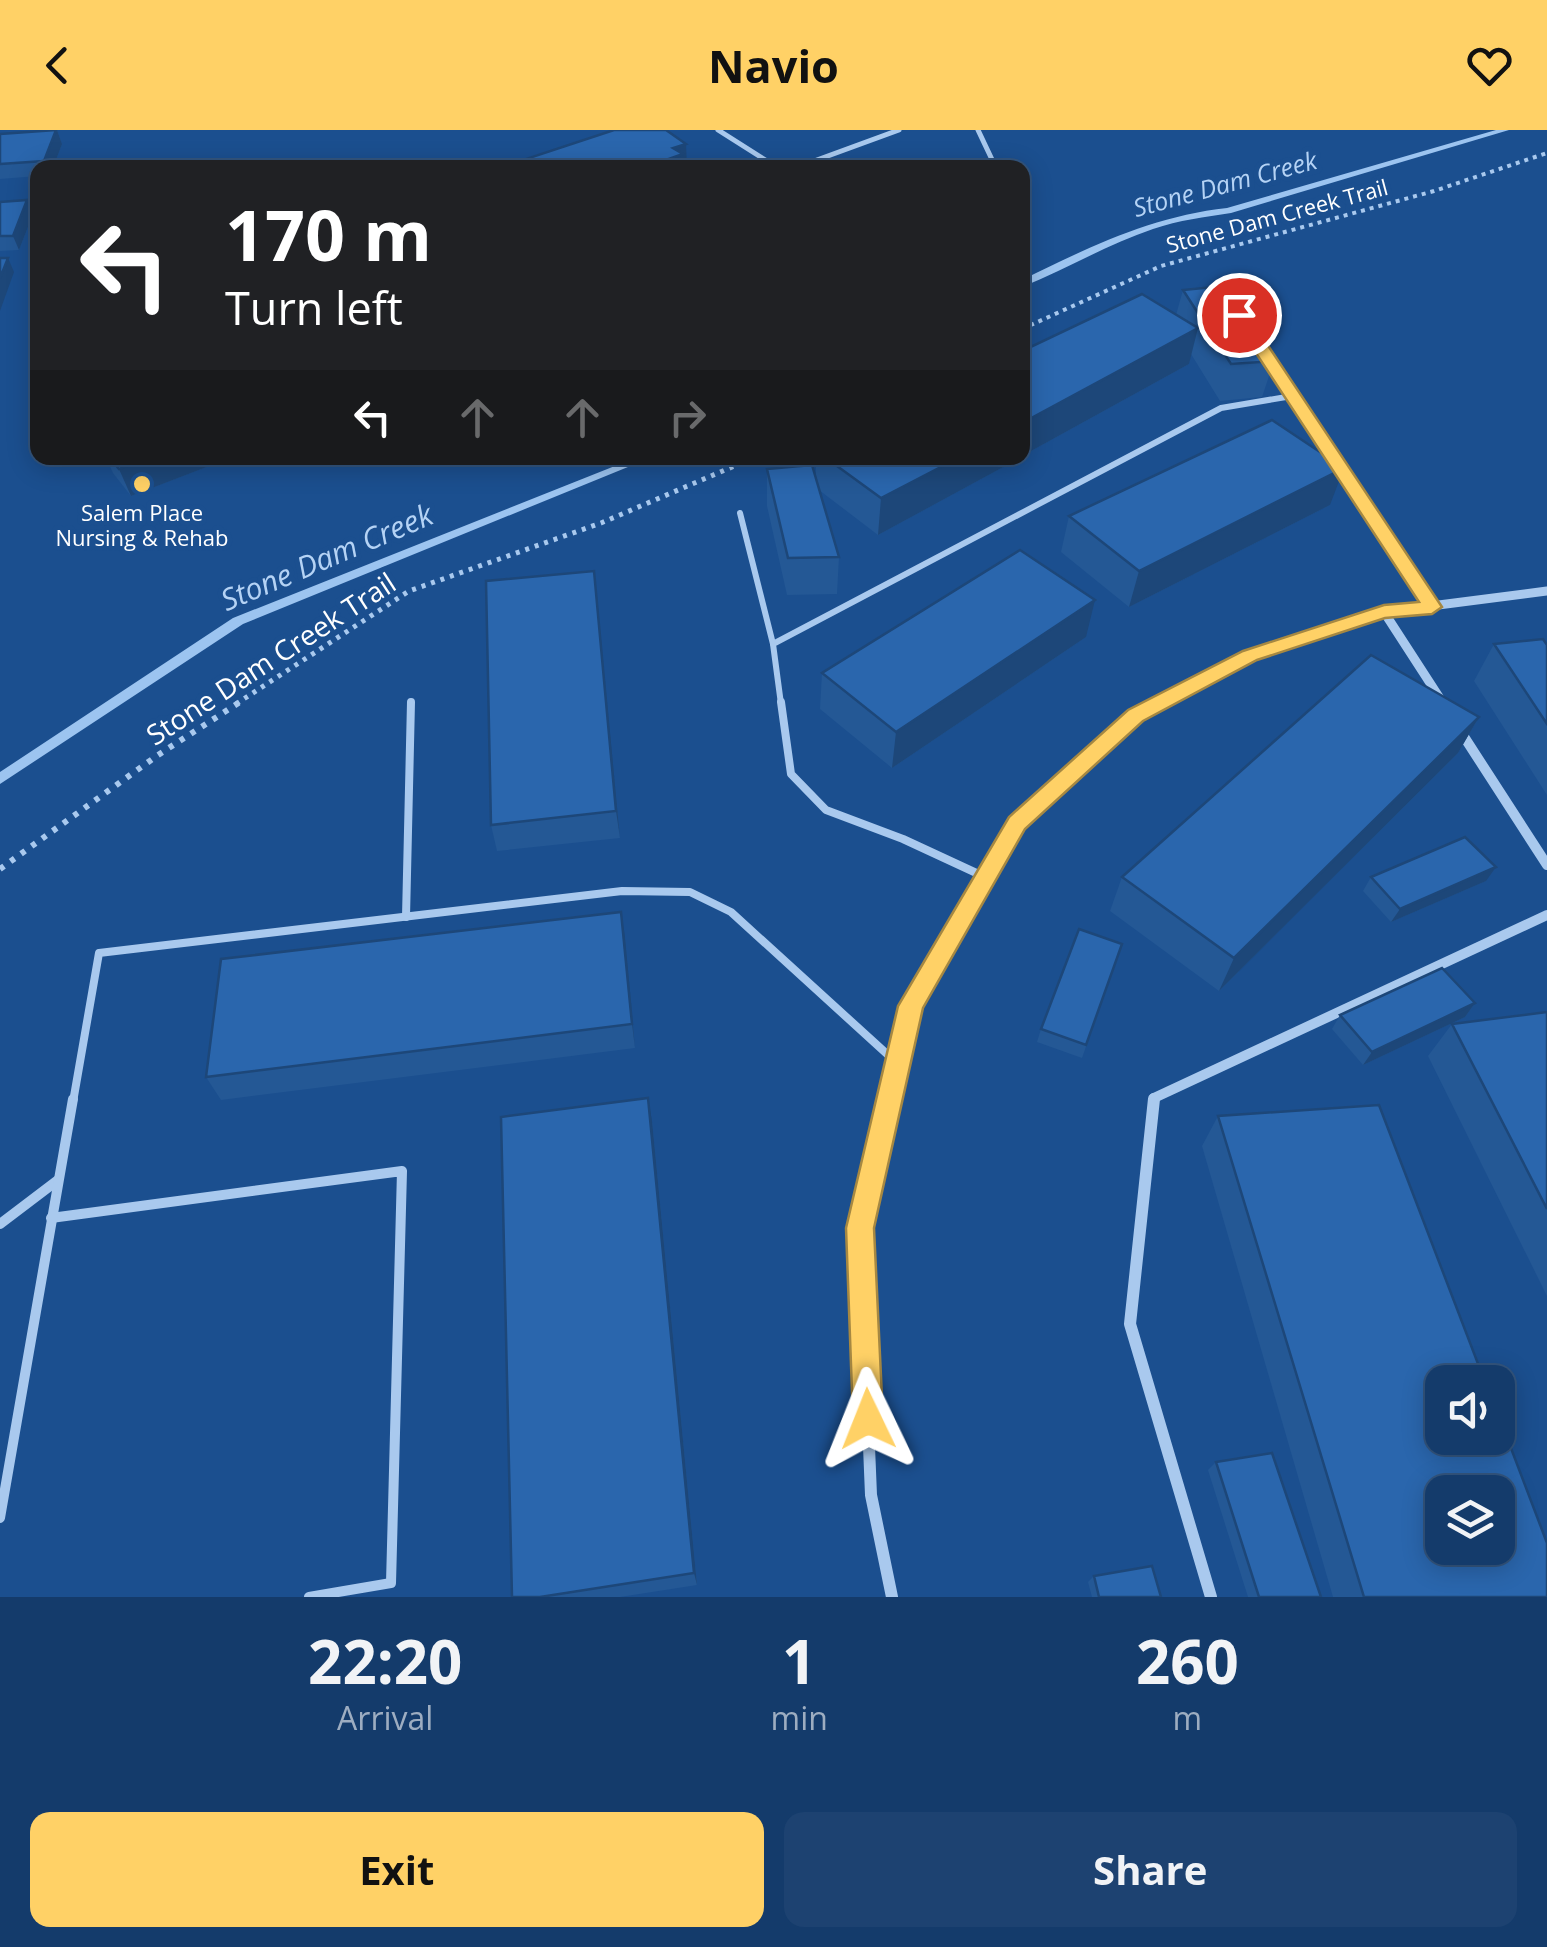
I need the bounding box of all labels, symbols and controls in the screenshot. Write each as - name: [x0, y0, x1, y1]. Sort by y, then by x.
- text: Navio: [708, 35, 839, 96]
- icon: back: [30, 38, 85, 93]
- icon: heart: [1462, 38, 1517, 93]
- water label: Stone Dam Creek: [1129, 142, 1321, 224]
- street label: Stone Dam Creek Trail: [1163, 171, 1391, 259]
- text: 170 m: [225, 186, 432, 282]
- icon: left: [60, 200, 190, 330]
- pin: [1197, 273, 1282, 358]
- text: Turn left: [225, 277, 403, 338]
- icon: arrive: [1212, 288, 1267, 343]
- icon: left: [345, 390, 400, 445]
- icon: ahead: [450, 390, 505, 445]
- icon: ahead: [555, 390, 610, 445]
- icon: right: [660, 390, 715, 445]
- marker: Salem Place Nursing & Rehab: [131, 473, 153, 495]
- water label: Stone Dam Creek: [214, 493, 440, 620]
- place label: Salem Place Nursing & Rehab: [55, 497, 229, 552]
- street label: Stone Dam Creek Trail: [138, 563, 403, 753]
- map controls: [1425, 1365, 1515, 1565]
- button: sound: [1425, 1365, 1515, 1455]
- position arrow: [816, 1367, 920, 1471]
- button: layers: [1425, 1475, 1515, 1565]
- text: 22:20: [308, 1620, 462, 1702]
- text: 1: [782, 1620, 816, 1702]
- text: 260: [1136, 1620, 1239, 1702]
- text: Arrival: [337, 1696, 433, 1739]
- text: min: [771, 1696, 828, 1739]
- text: m: [1173, 1696, 1202, 1739]
- button: Exit: [30, 1812, 764, 1927]
- button: Share: [784, 1812, 1517, 1927]

